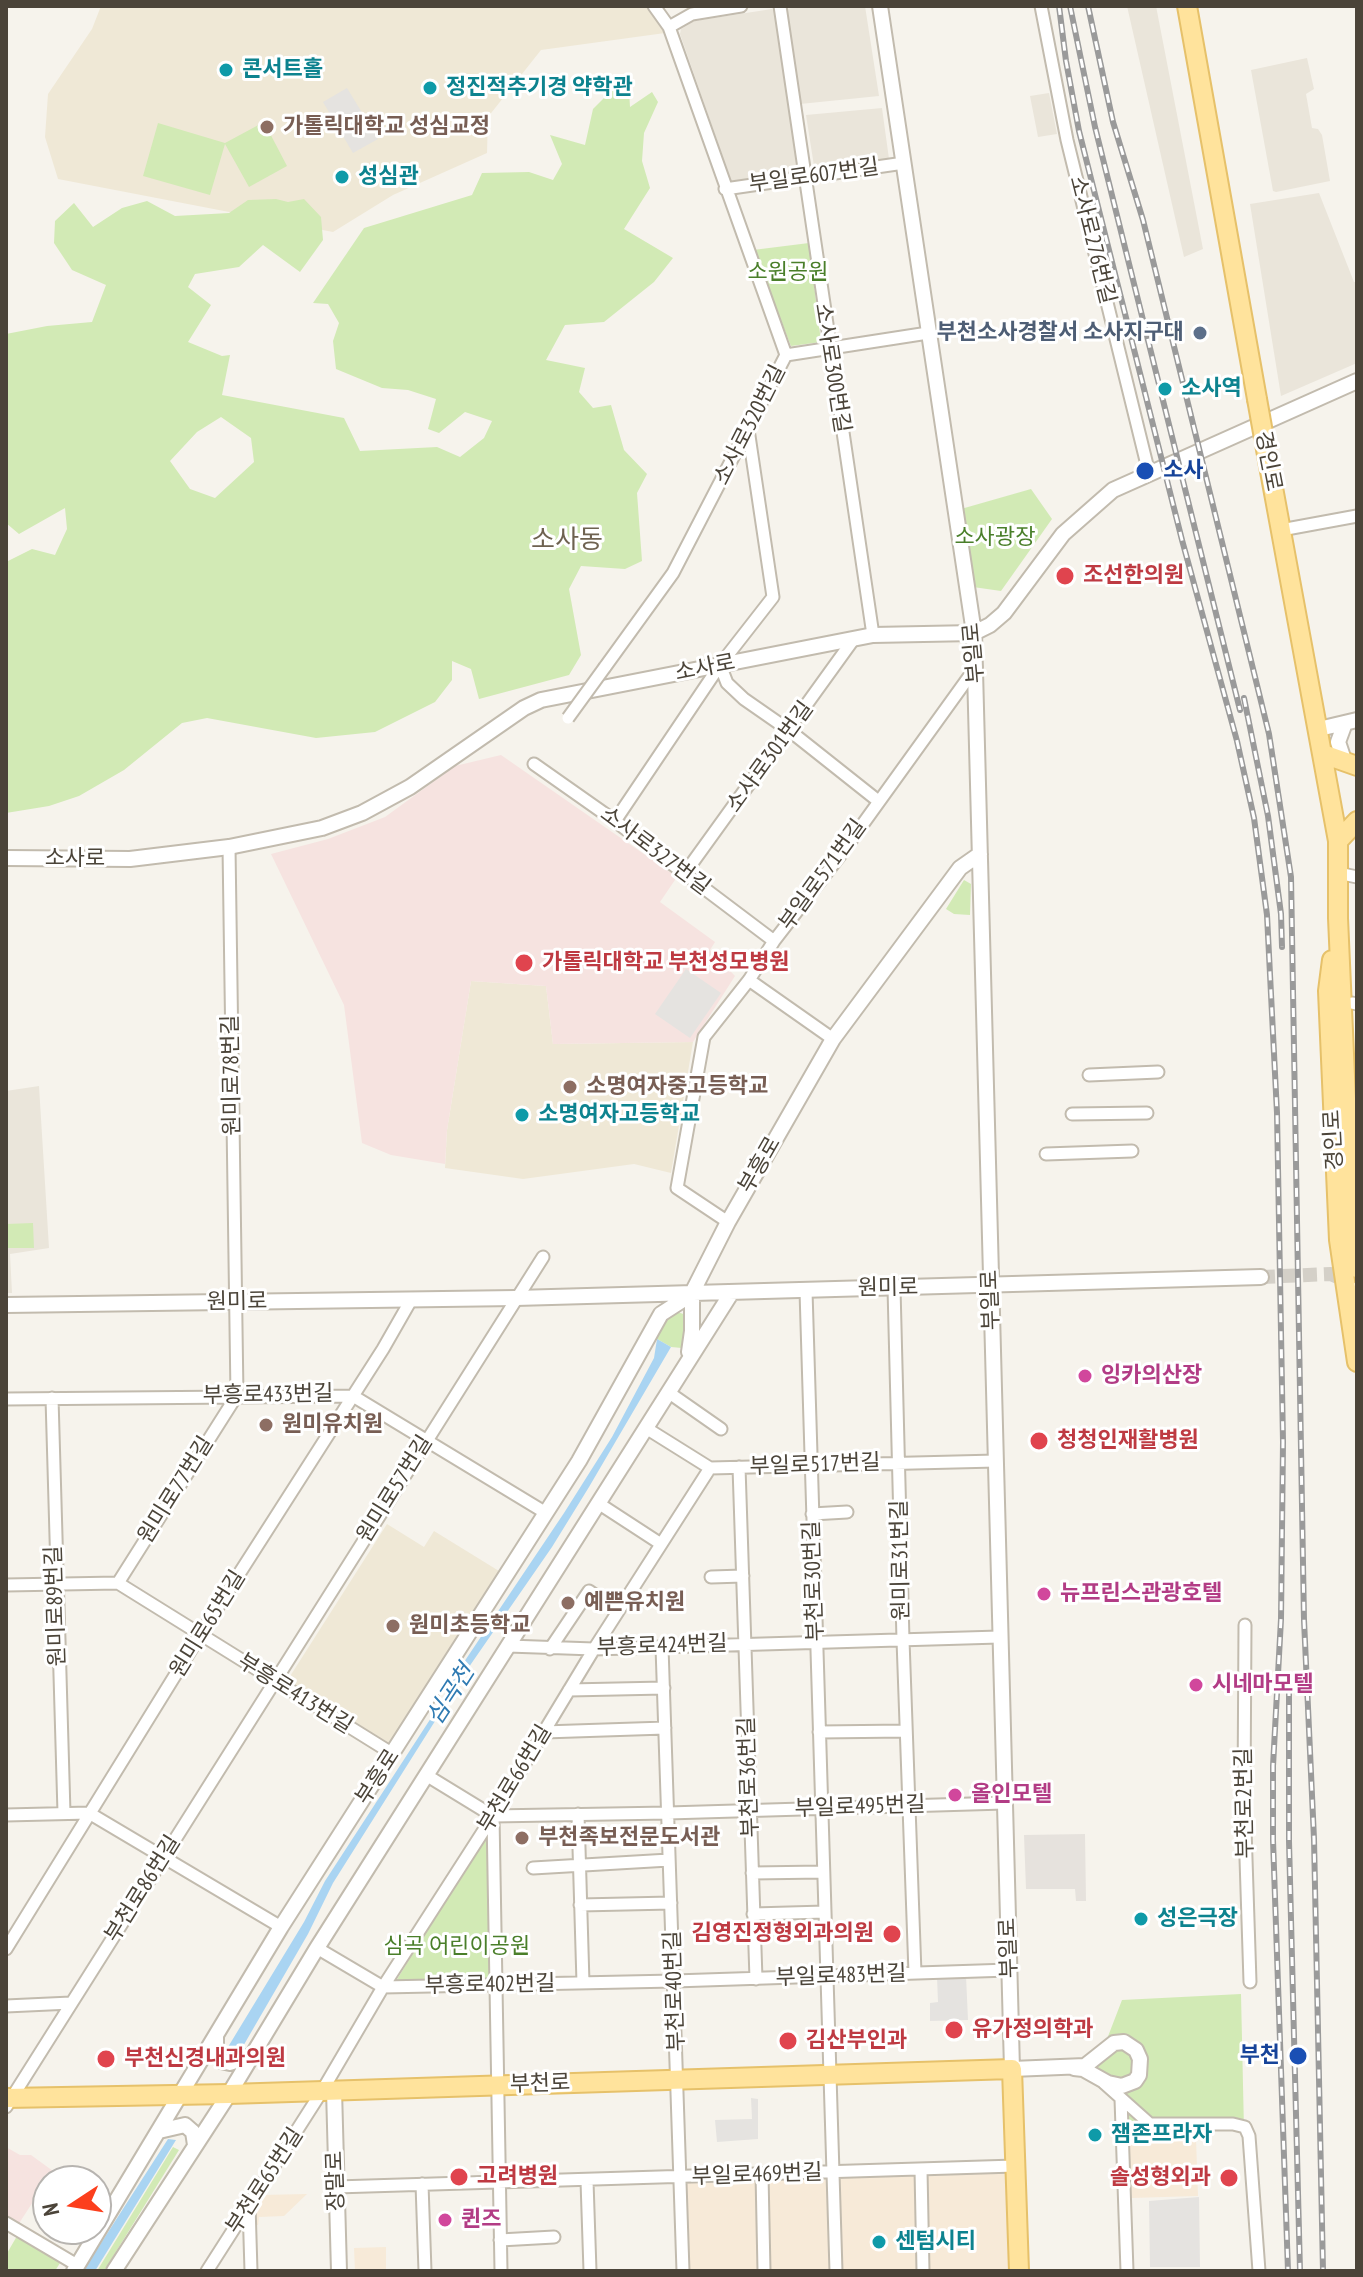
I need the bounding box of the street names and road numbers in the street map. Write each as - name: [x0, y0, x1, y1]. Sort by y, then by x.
- street label: 부일로607번길: [747, 154, 881, 198]
- street label: 소사로276번길: [1063, 173, 1121, 307]
- street label: 소사로300번길: [809, 301, 855, 435]
- street label: 소사로320번길: [709, 361, 791, 489]
- street label: 경인로: [1249, 429, 1287, 493]
- street label: 부일로: [958, 622, 990, 684]
- street label: 소사로: [673, 649, 737, 687]
- street label: 소사로301번길: [721, 696, 819, 818]
- street label: 소사로327번길: [595, 801, 715, 901]
- street label: 부일로571번길: [774, 814, 872, 936]
- street label: 소사로: [45, 846, 105, 872]
- street label: 원미로78번길: [218, 1014, 246, 1136]
- street label: 경인로: [1319, 1109, 1349, 1171]
- street label: 부흥로: [733, 1132, 787, 1198]
- street label: 부일로: [977, 1269, 1005, 1331]
- street label: 원미로: [857, 1274, 919, 1302]
- street label: 원미로: [206, 1288, 268, 1316]
- street label: 부흥로433번길: [202, 1381, 334, 1409]
- street label: 원미로57번길: [352, 1431, 438, 1547]
- street label: 원미로77번길: [133, 1432, 219, 1548]
- street label: 부일로517번길: [749, 1450, 881, 1480]
- street label: 원미로31번길: [887, 1499, 915, 1621]
- street label: 부천로30번길: [799, 1520, 829, 1642]
- street label: 원미로89번길: [41, 1545, 71, 1667]
- street label: 원미로65번길: [165, 1566, 251, 1682]
- street label: 부흥로424번길: [596, 1631, 728, 1661]
- street label: 부흥로413번길: [233, 1648, 357, 1740]
- street label: 부천로36번길: [734, 1716, 764, 1838]
- street label: 부천로66번길: [473, 1720, 557, 1838]
- street label: 부흥로: [350, 1744, 406, 1810]
- street label: 부천로2번길: [1231, 1747, 1259, 1859]
- street label: 부일로495번길: [794, 1792, 926, 1822]
- street label: 부천로86번길: [100, 1831, 186, 1947]
- street label: 부일로: [995, 1917, 1023, 1979]
- street label: 부천로40번길: [660, 1930, 690, 2052]
- street label: 부일로483번길: [775, 1961, 907, 1991]
- street label: 부흥로402번길: [424, 1971, 556, 1999]
- street label: 부천로: [509, 2070, 571, 2098]
- street label: 부천로65번길: [221, 2123, 309, 2239]
- street label: 장말로: [322, 2150, 350, 2212]
- street label: 부일로469번길: [691, 2160, 823, 2190]

